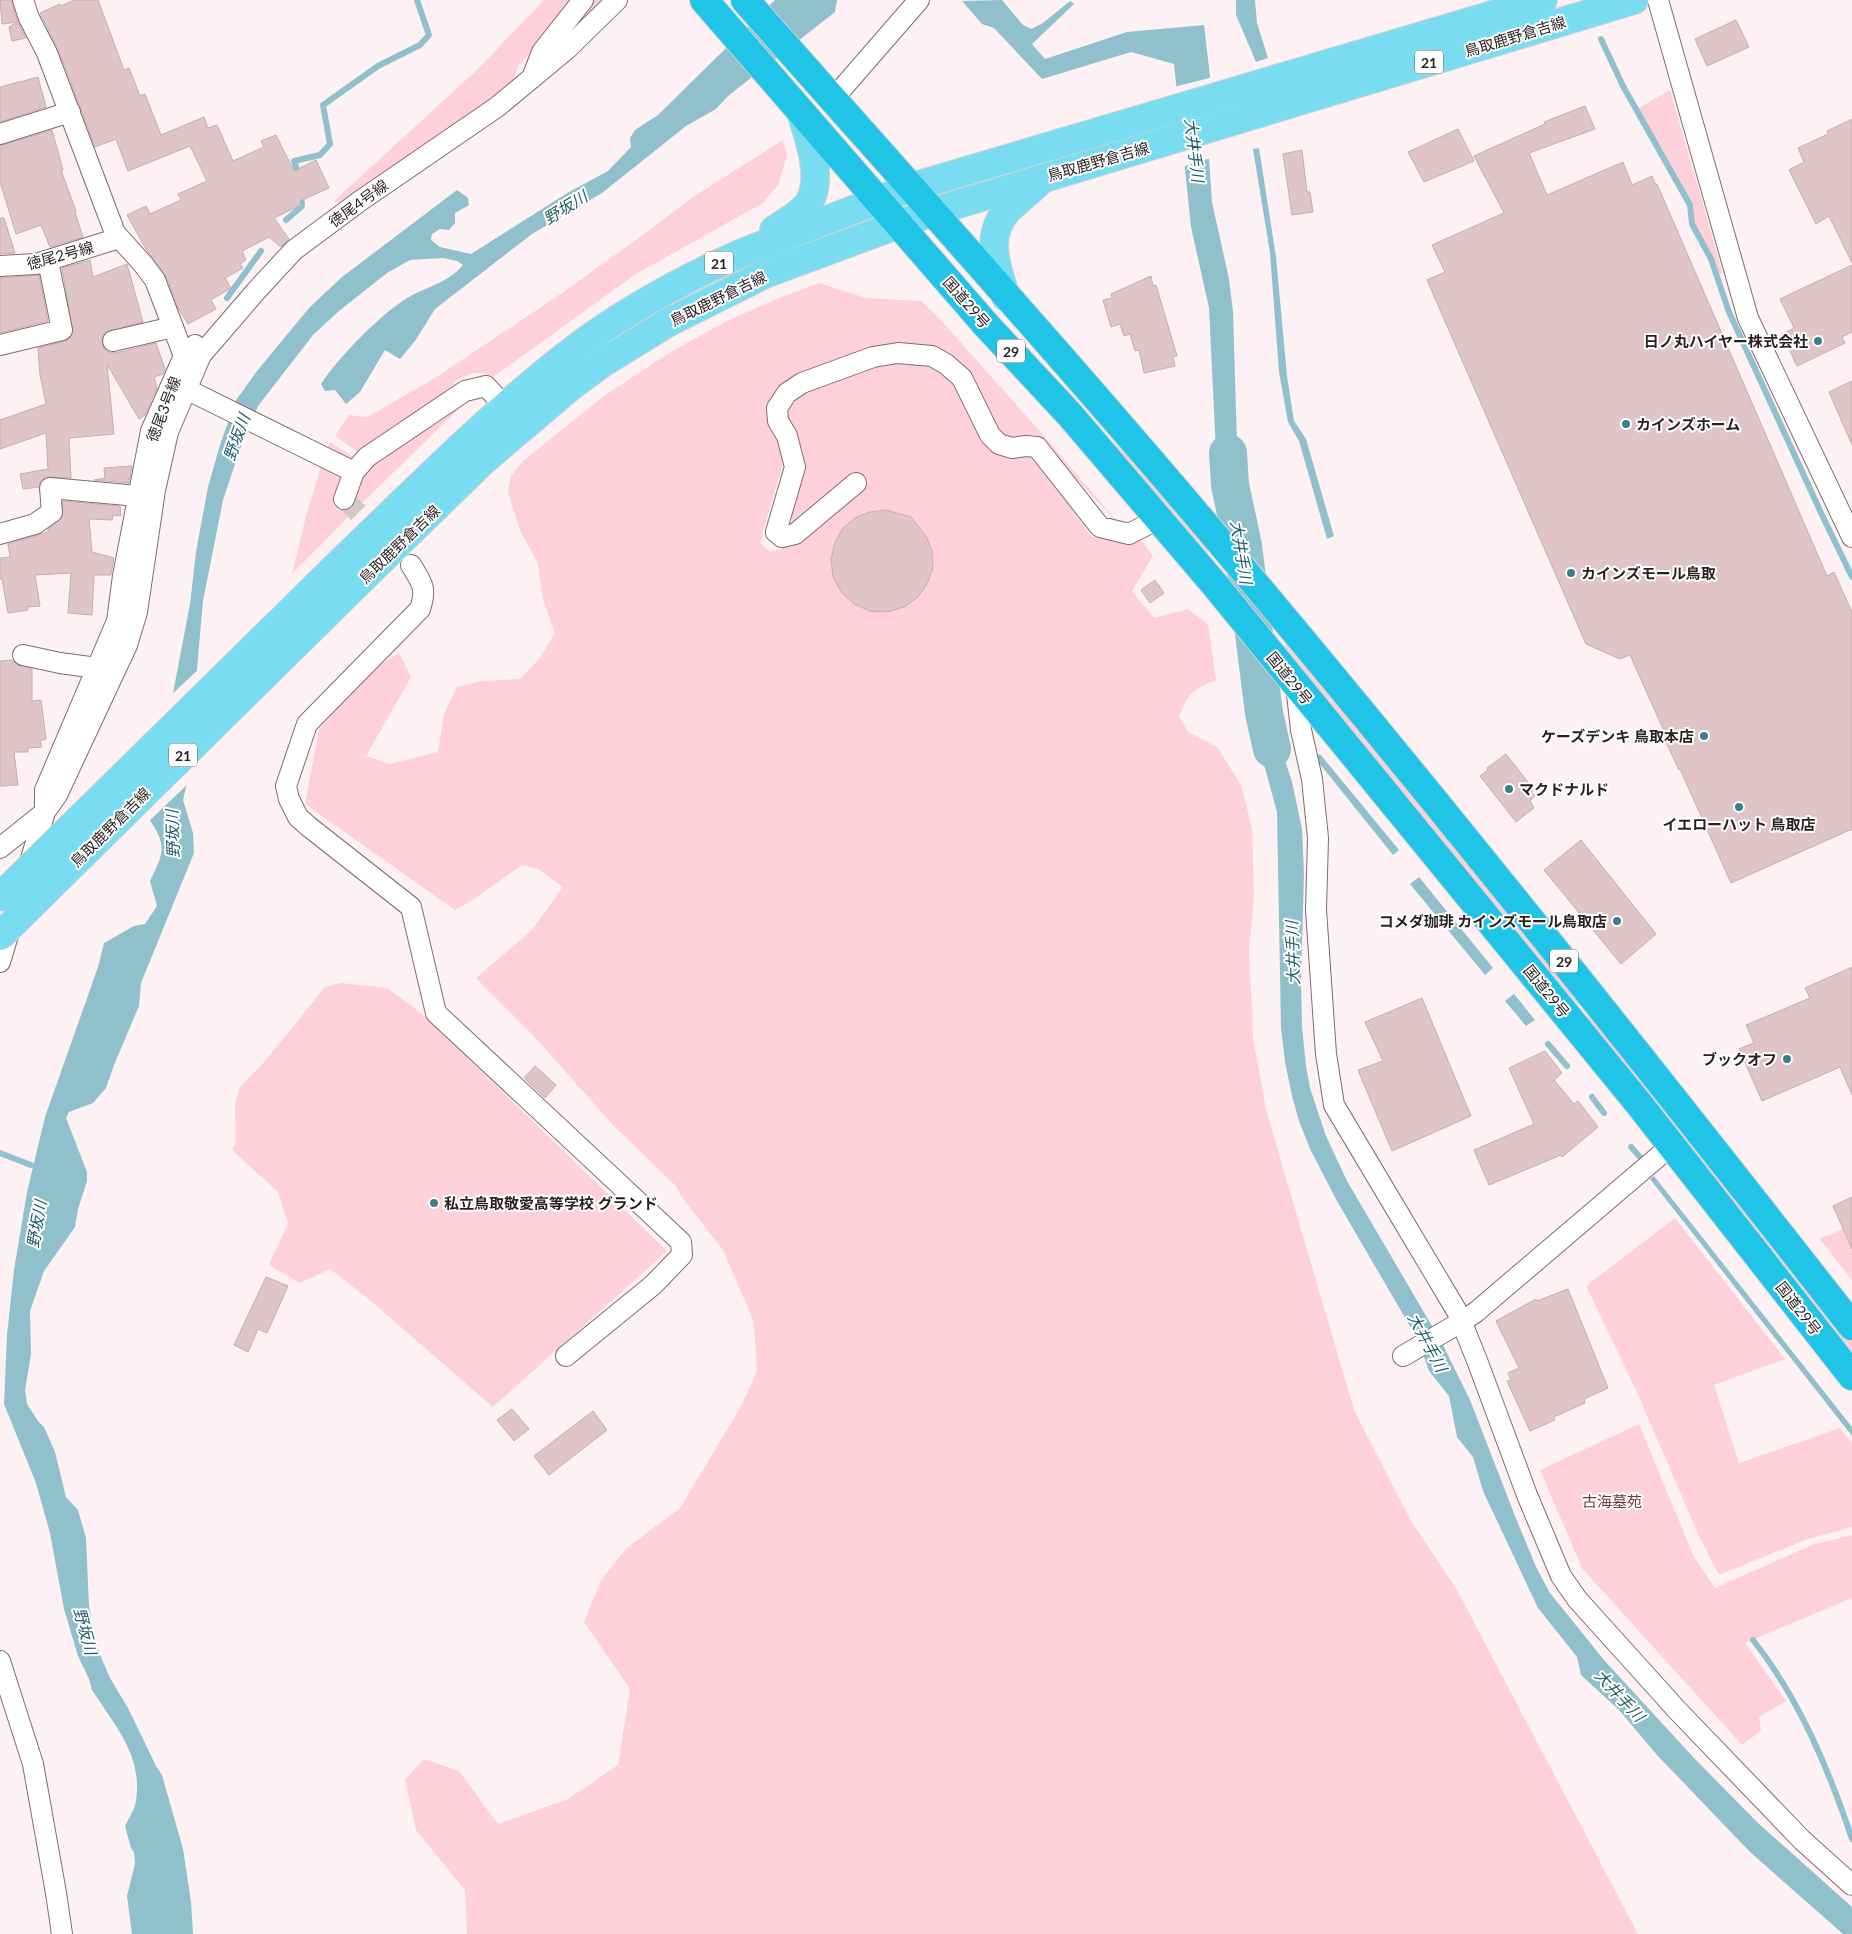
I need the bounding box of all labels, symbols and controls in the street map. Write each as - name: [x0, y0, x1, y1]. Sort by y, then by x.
- street label: 鳥取鹿野倉吉線: [1462, 12, 1568, 60]
- road number: 21: [1415, 51, 1443, 74]
- water label: 大井手川: [1182, 117, 1209, 185]
- street label: 鳥取鹿野倉吉線: [1045, 138, 1151, 184]
- street label: 徳尾4号線: [325, 176, 391, 230]
- water label: 野坂川: [540, 185, 592, 228]
- street label: 徳尾2号線: [24, 237, 96, 273]
- road number: 21: [705, 252, 733, 274]
- street label: 鳥取鹿野倉吉線: [667, 267, 769, 329]
- street label: 国道29号: [940, 273, 994, 331]
- place label: 日ノ丸ハイヤー株式会社: [1644, 332, 1808, 350]
- marker: 日ノ丸ハイヤー株式会社: [1812, 335, 1824, 347]
- road number: 29: [997, 340, 1025, 362]
- street label: 徳尾3号線: [142, 374, 184, 444]
- water label: 野坂川: [219, 409, 254, 463]
- place label: カインズホーム: [1636, 415, 1740, 433]
- marker: カインズホーム: [1620, 418, 1632, 430]
- street label: 鳥取鹿野倉吉線: [355, 501, 443, 587]
- water label: 大井手川: [1228, 519, 1257, 587]
- place label: カインズモール鳥取: [1581, 564, 1716, 582]
- marker: カインズモール鳥取: [1565, 567, 1577, 579]
- street label: 国道29号: [1263, 648, 1317, 708]
- place label: ケーズデンキ 鳥取本店: [1541, 727, 1694, 745]
- marker: ケーズデンキ 鳥取本店: [1698, 730, 1710, 742]
- road number: 21: [169, 744, 197, 766]
- place label: マクドナルド: [1519, 780, 1609, 798]
- marker: マクドナルド: [1503, 783, 1515, 795]
- street label: 鳥取鹿野倉吉線: [67, 784, 153, 870]
- marker: イエローハット 鳥取店: [1733, 801, 1745, 813]
- water label: 野坂川: [162, 808, 182, 858]
- place label: イエローハット 鳥取店: [1662, 815, 1816, 833]
- place label: コメダ珈琲 カインズモール鳥取店: [1379, 912, 1607, 930]
- marker: コメダ珈琲 カインズモール鳥取店: [1611, 915, 1623, 927]
- water label: 大井手川: [1281, 919, 1303, 985]
- road number: 29: [1550, 949, 1578, 972]
- street label: 国道29号: [1520, 961, 1574, 1021]
- place label: ブックオフ: [1702, 1050, 1777, 1068]
- marker: ブックオフ: [1781, 1053, 1793, 1065]
- place label: 私立鳥取敬愛高等学校 グランド: [444, 1194, 658, 1212]
- water label: 野坂川: [22, 1197, 50, 1249]
- marker: 私立鳥取敬愛高等学校 グランド: [428, 1197, 440, 1209]
- street label: 国道29号: [1773, 1278, 1825, 1338]
- water label: 大井手川: [1405, 1309, 1452, 1376]
- park label: 古海墓苑: [1582, 1492, 1642, 1510]
- water label: 野坂川: [71, 1605, 102, 1659]
- water label: 大井手川: [1591, 1665, 1650, 1726]

